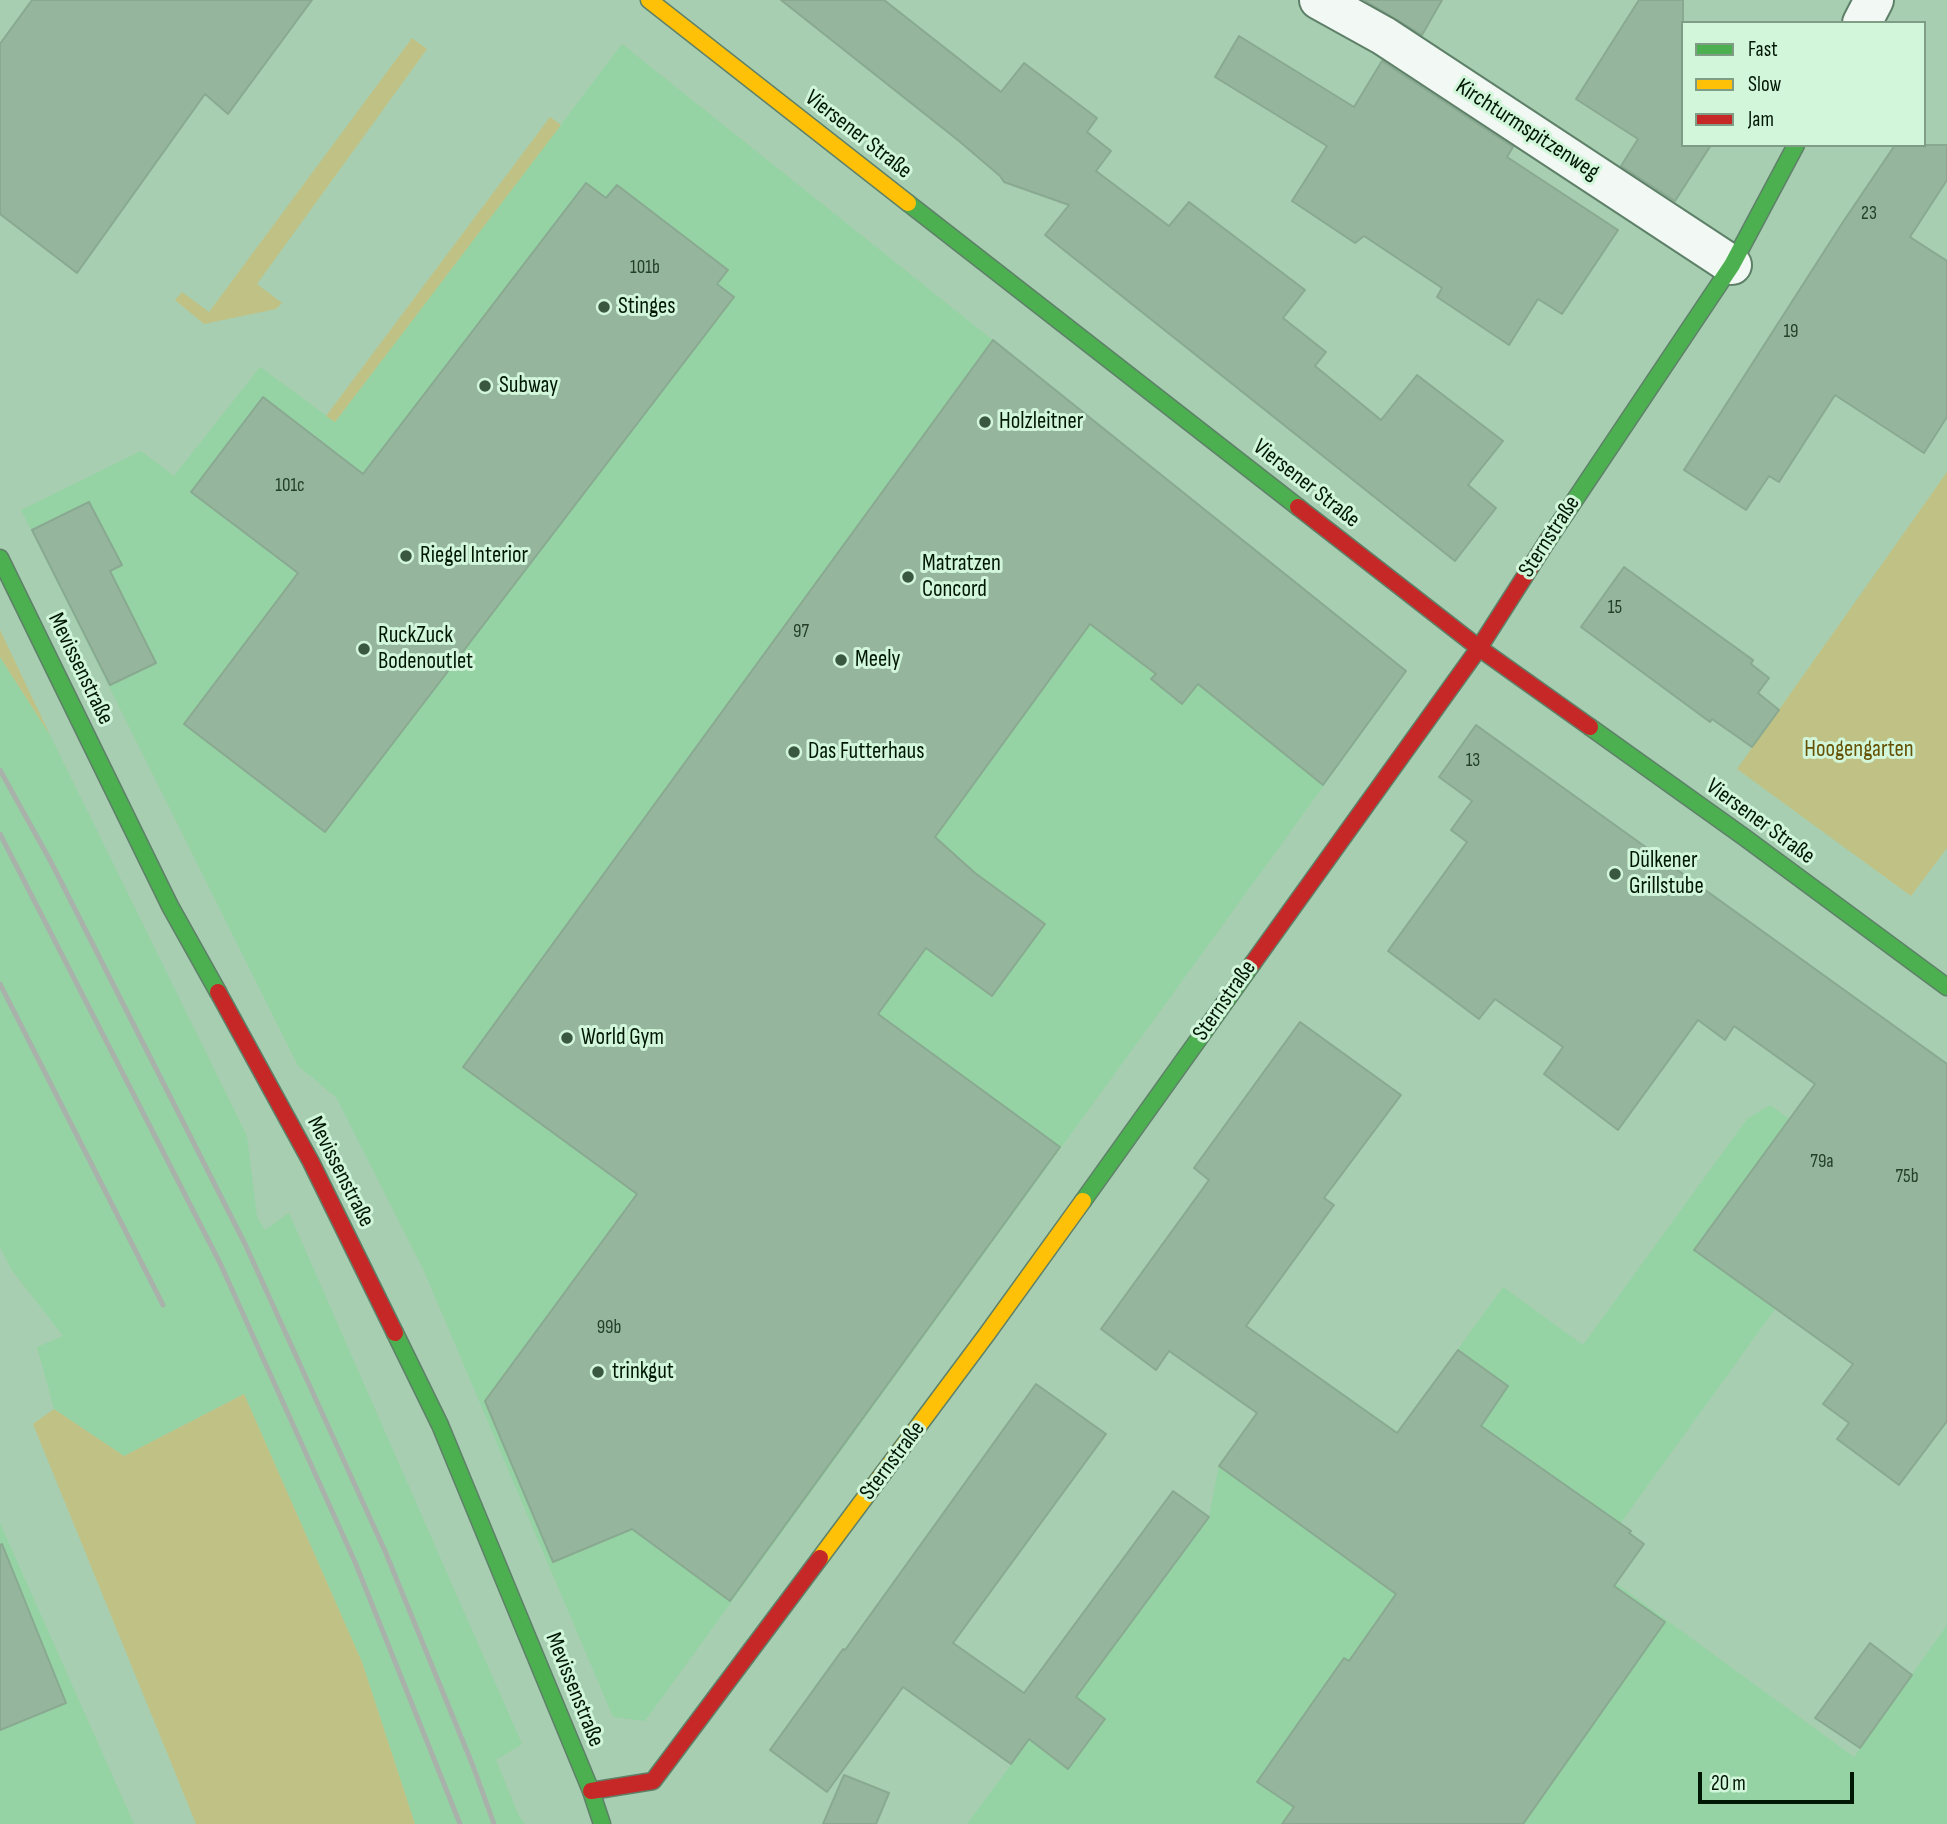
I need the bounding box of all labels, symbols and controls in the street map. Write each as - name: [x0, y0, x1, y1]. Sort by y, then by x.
- legend: [1681, 21, 1926, 147]
- text: Fast: [1748, 37, 1778, 62]
- text: Slow: [1748, 72, 1781, 97]
- street label: Kirchturmspitzenweg: [1450, 73, 1604, 187]
- street label: Viersener Straße: [799, 85, 917, 185]
- text: Jam: [1748, 107, 1774, 132]
- house number: 23: [1861, 203, 1877, 225]
- house number: 101b: [630, 257, 660, 279]
- place label: Stinges: [618, 293, 676, 321]
- marker: Stinges: [596, 299, 612, 315]
- house number: 19: [1783, 321, 1799, 343]
- place label: Subway: [499, 372, 558, 400]
- marker: Subway: [477, 378, 493, 394]
- place label: Holzleitner: [999, 408, 1083, 436]
- marker: Holzleitner: [977, 414, 993, 430]
- street label: Viersener Straße: [1247, 434, 1365, 534]
- house number: 101c: [275, 475, 305, 497]
- street label: Sternstraße: [1513, 491, 1587, 583]
- place label: Riegel Interior: [420, 542, 528, 570]
- marker: Riegel Interior: [398, 548, 414, 564]
- place label: Matratzen Concord: [922, 550, 1001, 604]
- marker: Matratzen Concord: [900, 569, 916, 585]
- house number: 15: [1608, 597, 1622, 619]
- street label: Mevissenstraße: [41, 609, 119, 729]
- house number: 97: [793, 621, 809, 643]
- place label: RuckZuck Bodenoutlet: [378, 622, 473, 676]
- marker: RuckZuck Bodenoutlet: [356, 641, 372, 657]
- place label: Meely: [855, 646, 900, 674]
- marker: Meely: [833, 652, 849, 668]
- park label: Hoogengarten: [1804, 736, 1914, 764]
- place label: Das Futterhaus: [808, 738, 924, 766]
- marker: Das Futterhaus: [786, 744, 802, 760]
- house number: 13: [1466, 750, 1480, 772]
- street label: Viersener Straße: [1700, 773, 1820, 871]
- place label: Dülkener Grillstube: [1629, 847, 1704, 901]
- marker: Dülkener Grillstube: [1607, 866, 1623, 882]
- street label: Sternstraße: [1187, 956, 1263, 1046]
- place label: World Gym: [581, 1024, 664, 1052]
- marker: World Gym: [559, 1030, 575, 1046]
- street label: Mevissenstraße: [300, 1112, 380, 1232]
- house number: 79a: [1810, 1151, 1834, 1173]
- house number: 75b: [1895, 1166, 1919, 1188]
- house number: 99b: [597, 1317, 621, 1339]
- place label: trinkgut: [612, 1358, 674, 1386]
- marker: trinkgut: [590, 1364, 606, 1380]
- street label: Sternstraße: [854, 1416, 932, 1506]
- street label: Mevissenstraße: [539, 1629, 609, 1751]
- scale bar: [1702, 1758, 1858, 1802]
- text: 20 m: [1711, 1771, 1746, 1796]

